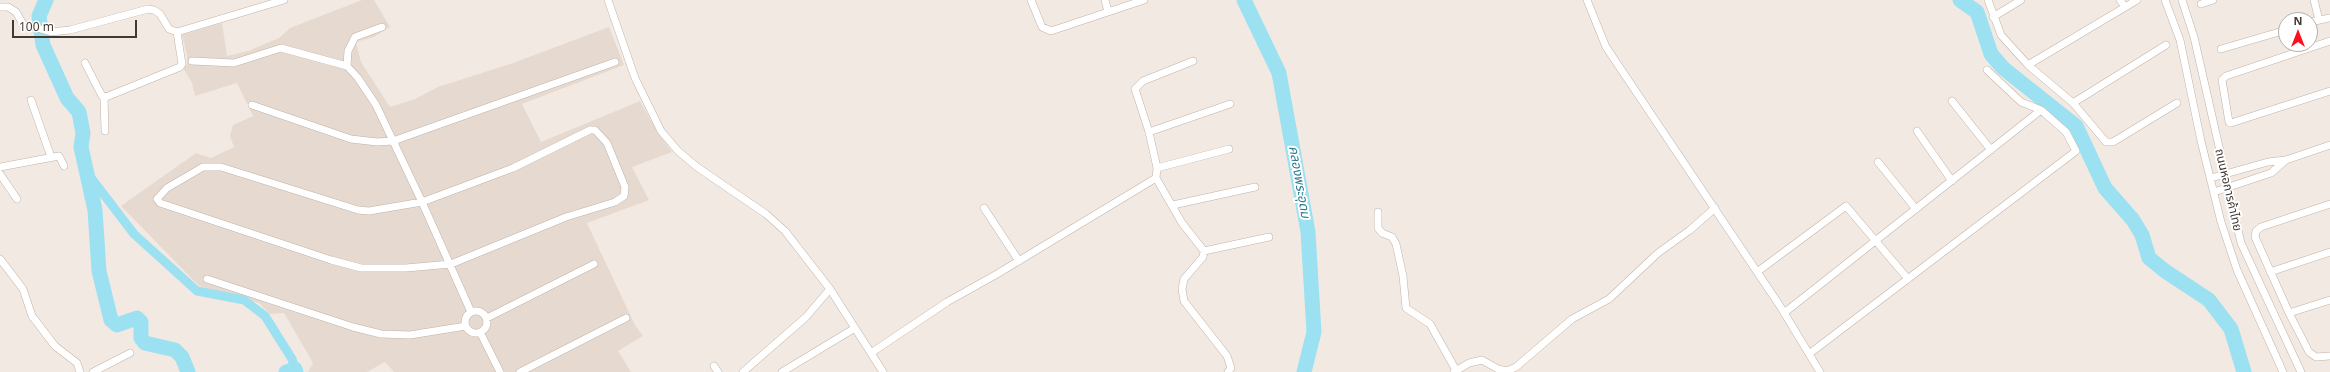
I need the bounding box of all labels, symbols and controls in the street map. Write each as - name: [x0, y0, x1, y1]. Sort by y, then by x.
- scale bar: [14, 12, 139, 38]
- north arrow: [2278, 12, 2318, 52]
- text: N: [2294, 13, 2302, 28]
- text: 100 m: [19, 18, 54, 35]
- water label: คลองพระอุดม: [1285, 145, 1313, 219]
- street label: ถนนหอการค้าไทย: [2212, 147, 2244, 233]

